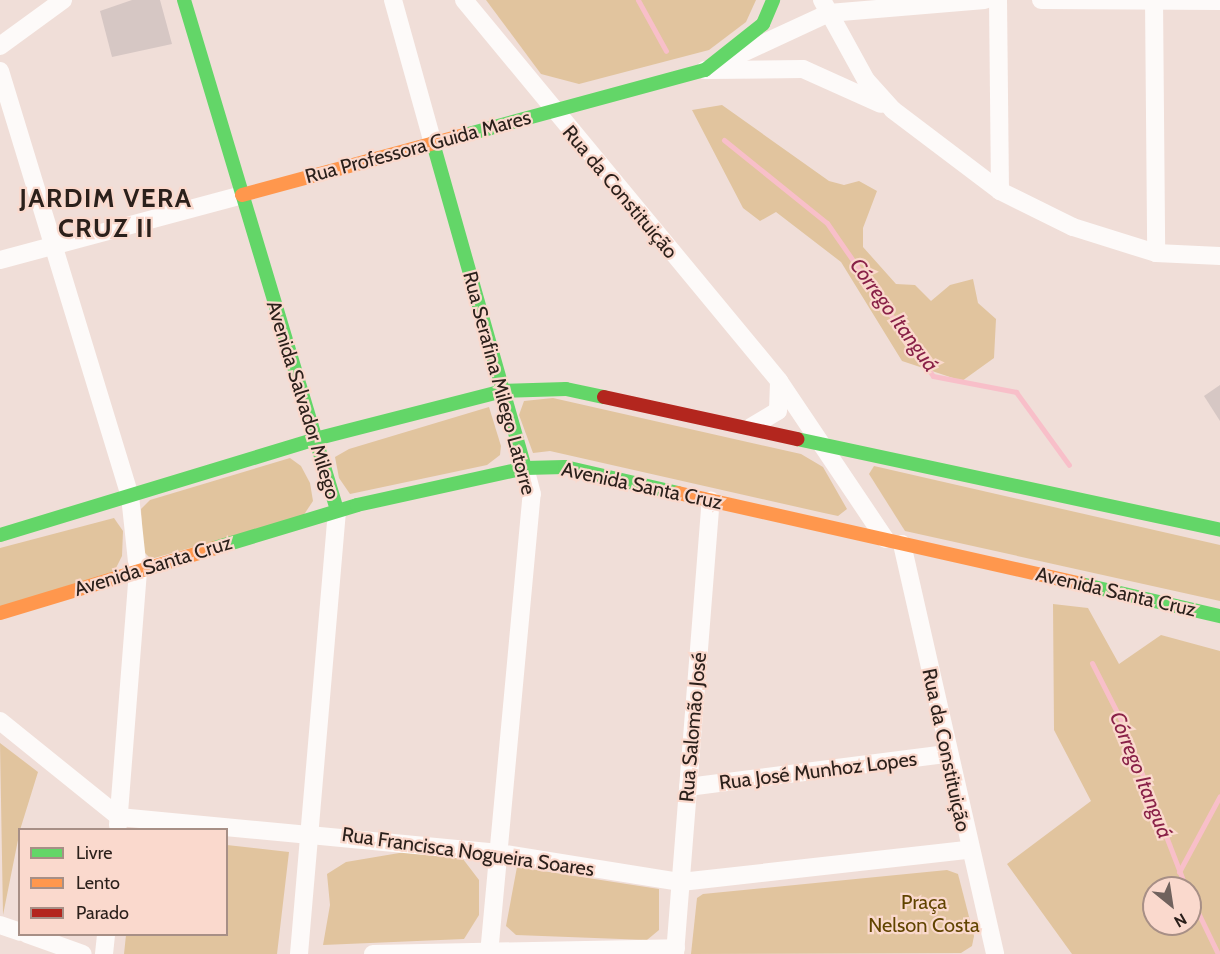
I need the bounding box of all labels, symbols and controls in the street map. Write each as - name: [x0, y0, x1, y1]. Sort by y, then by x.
- street label: Rua Professora Guida Mares: [303, 105, 533, 189]
- street label: Rua da Constituição: [557, 121, 683, 263]
- district label: JARDIM VERA CRUZ II: [19, 183, 193, 244]
- water label: Córrego Itanguá: [844, 253, 944, 377]
- street label: Rua Serafina Milego Latorre: [458, 269, 540, 497]
- street label: Avenida Salvador Milego: [261, 298, 345, 502]
- street label: Avenida Santa Cruz: [559, 457, 725, 515]
- street label: Avenida Santa Cruz: [71, 531, 235, 601]
- street label: Avenida Santa Cruz: [1034, 562, 1198, 622]
- street label: Rua Salomão José: [674, 651, 712, 803]
- street label: Rua da Constituição: [917, 666, 975, 834]
- water label: Córrego Itanguá: [1104, 708, 1178, 842]
- street label: Rua José Munhoz Lopes: [718, 747, 918, 795]
- street label: Rua Francisca Nogueira Soares: [340, 822, 596, 882]
- legend: [18, 828, 228, 936]
- text: Livre: [76, 842, 112, 864]
- text: Lento: [76, 872, 120, 894]
- north arrow: [1142, 876, 1202, 936]
- park label: Praça Nelson Costa: [868, 890, 980, 937]
- text: Parado: [76, 902, 129, 924]
- text: N: [1171, 909, 1190, 931]

